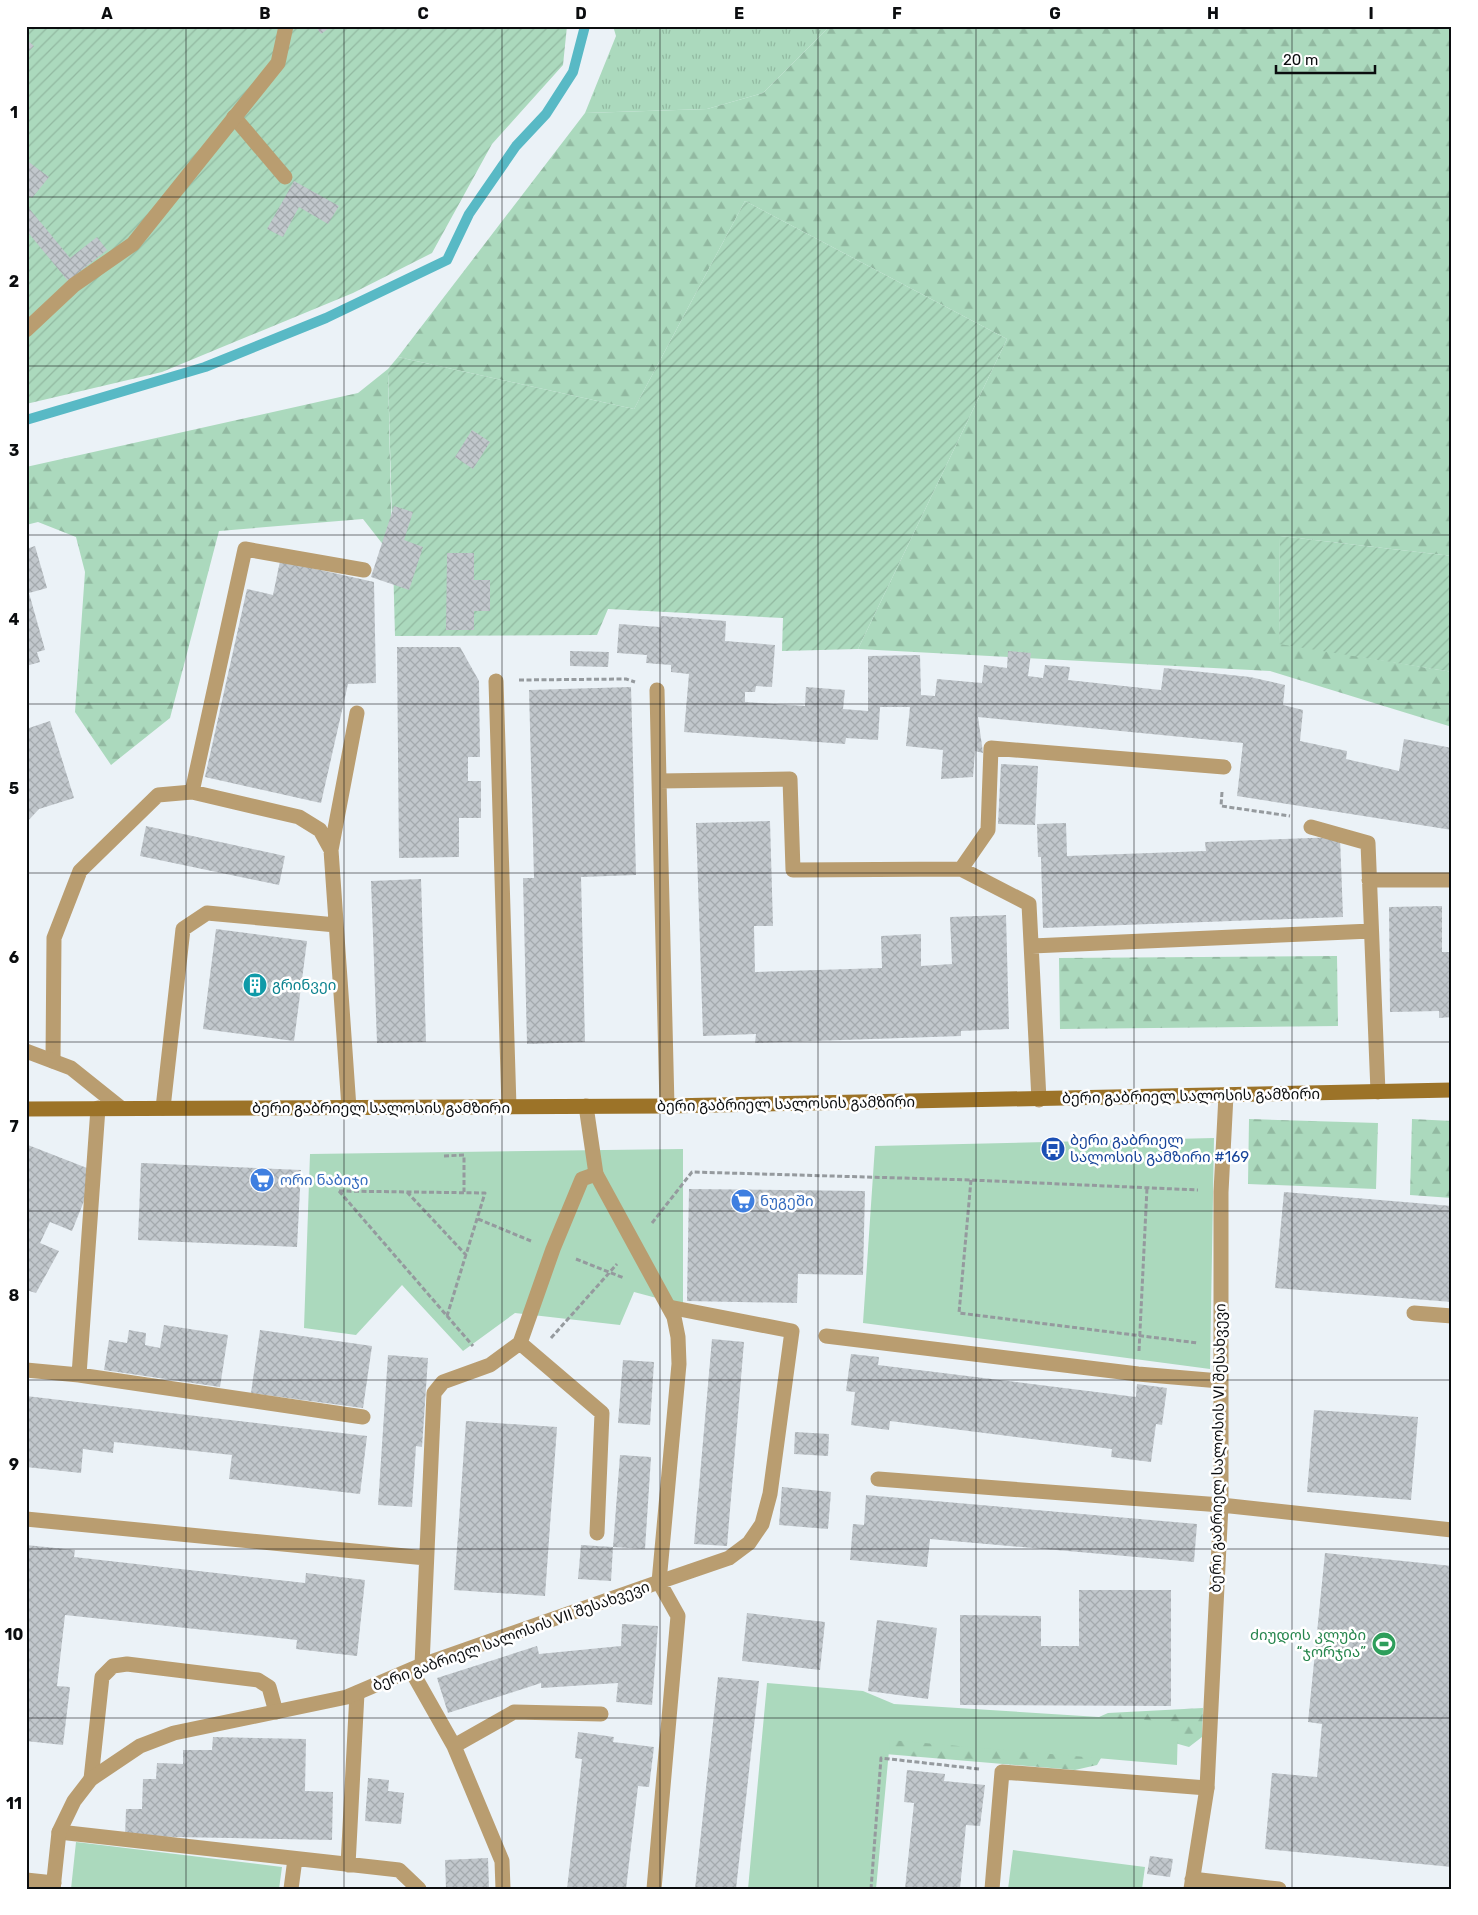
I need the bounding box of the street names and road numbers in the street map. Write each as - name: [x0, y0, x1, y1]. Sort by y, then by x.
- street label: ბერი გაბრიელ სალოსის გამზირი: [1062, 1085, 1320, 1107]
- street label: ბერი გაბრიელ სალოსის გამზირი: [657, 1093, 915, 1115]
- street label: ბერი გაბრიელ სალოსის გამზირი: [252, 1099, 510, 1117]
- street label: ბერი გაბრიელ სალოსის VI შესახვევი: [1206, 1303, 1230, 1593]
- street label: ბერი გაბრიელ სალოსის VII შესახვევი: [370, 1577, 652, 1695]

